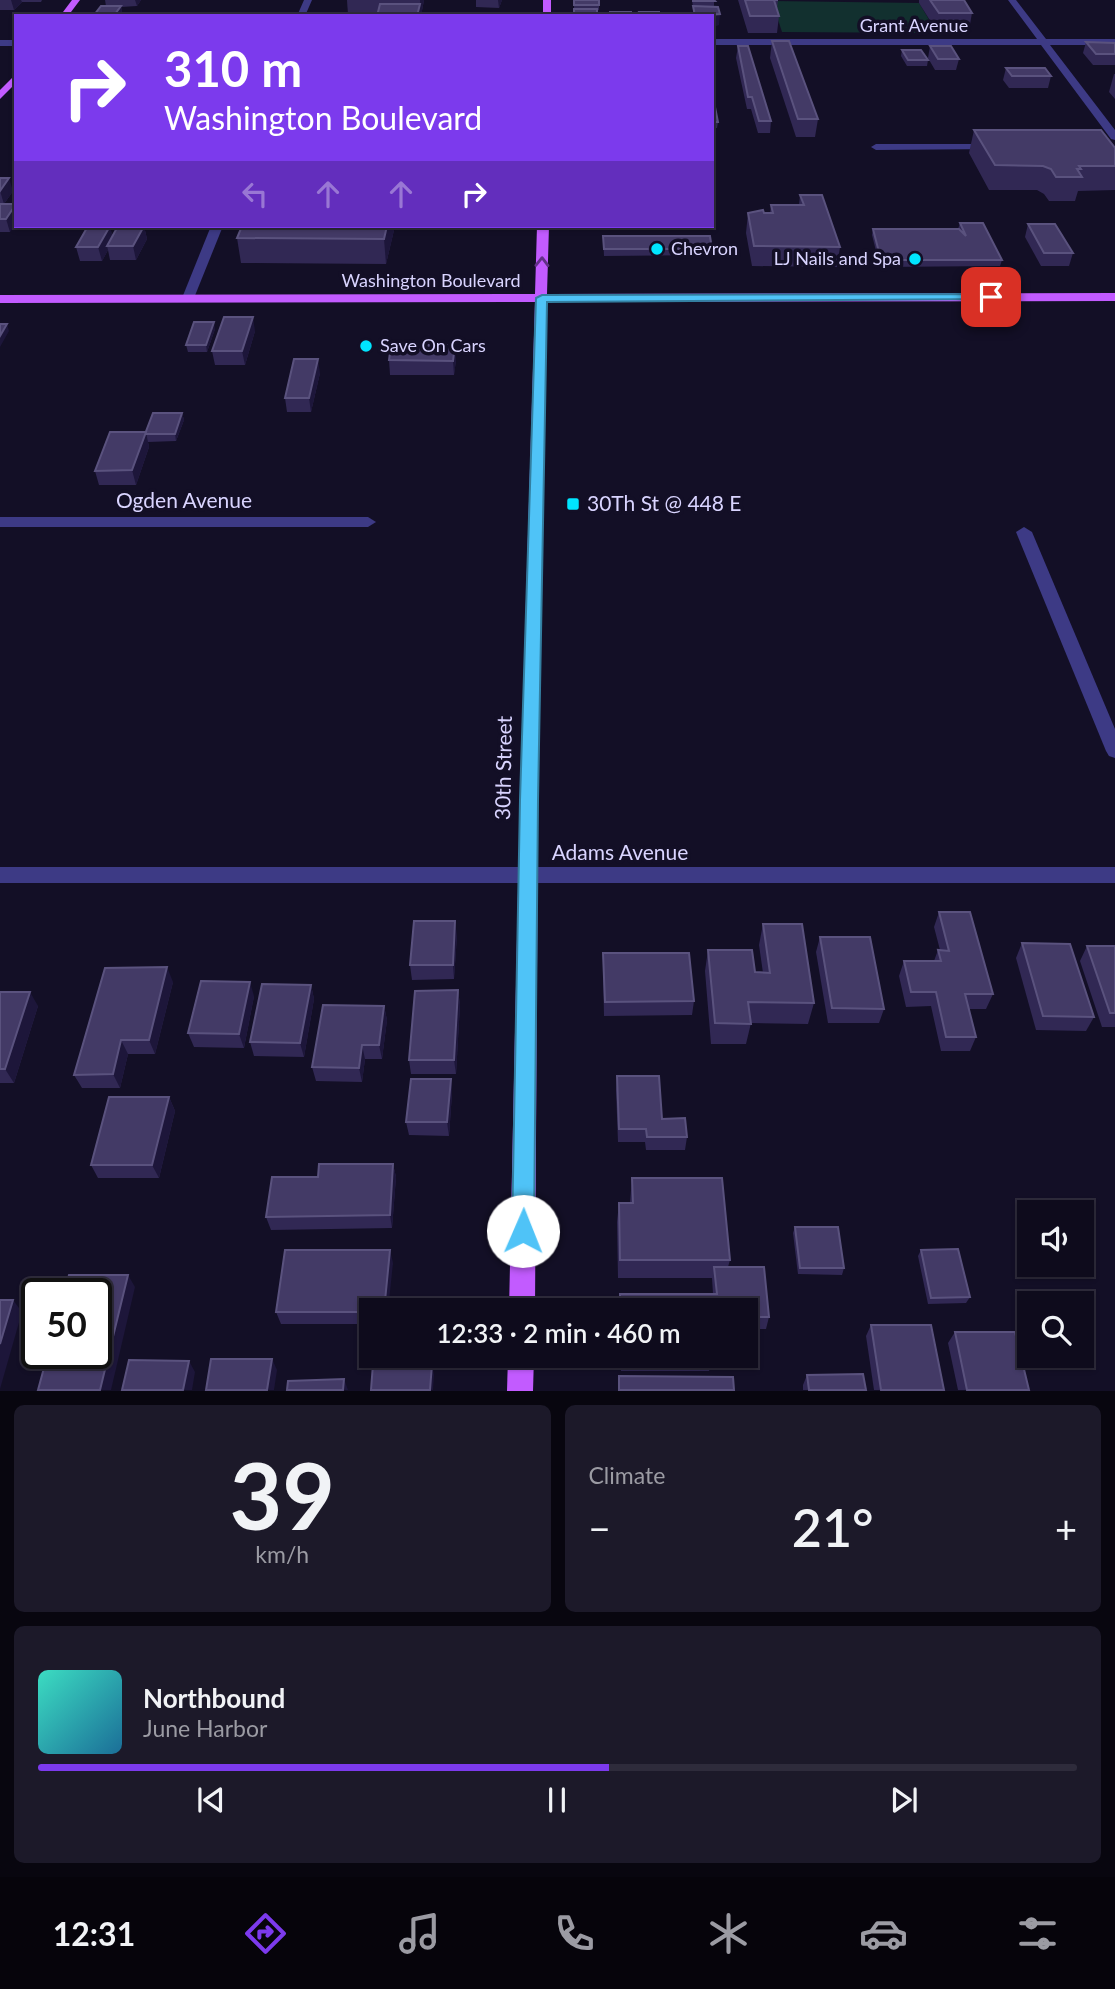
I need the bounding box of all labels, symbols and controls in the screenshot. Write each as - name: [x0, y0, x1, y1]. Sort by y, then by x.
- street label: Grant Avenue: [860, 14, 968, 36]
- text: 310 m: [164, 39, 302, 97]
- icon: right: [49, 42, 140, 133]
- text: Washington Boulevard: [164, 98, 482, 137]
- icon: left: [236, 175, 274, 213]
- icon: ahead: [309, 175, 347, 213]
- icon: ahead: [382, 175, 420, 213]
- icon: right: [455, 175, 493, 213]
- place label: Chevron: [671, 237, 738, 259]
- marker: Chevron: [649, 241, 665, 257]
- place label: LJ Nails and Spa: [774, 247, 901, 269]
- marker: LJ Nails and Spa: [907, 251, 923, 267]
- one-way arrow: [534, 256, 550, 267]
- pin: [961, 267, 1021, 327]
- street label: Washington Boulevard: [341, 269, 521, 291]
- icon: arrive: [972, 278, 1010, 316]
- place label: Save On Cars: [380, 334, 486, 356]
- marker: Save On Cars: [358, 338, 374, 354]
- street label: Ogden Avenue: [116, 487, 252, 512]
- place label: 30Th St @ 448 E: [587, 490, 742, 515]
- marker: 30Th St @ 448 E: [565, 496, 581, 512]
- street label: 30th Street: [489, 715, 516, 820]
- street label: Adams Avenue: [552, 839, 688, 864]
- position arrow: [486, 1194, 560, 1268]
- map controls: [1017, 1200, 1094, 1368]
- button: sound: [1017, 1200, 1094, 1277]
- speed limit sign: 50: [21, 1278, 112, 1369]
- button: search: [1017, 1291, 1094, 1368]
- text: 12:33 · 2 min · 460 m: [436, 1317, 681, 1349]
- text: 39: [229, 1440, 335, 1549]
- text: Climate: [589, 1461, 665, 1489]
- text: 21°: [792, 1496, 874, 1558]
- text: −: [589, 1505, 611, 1551]
- text: +: [1055, 1505, 1077, 1551]
- text: km/h: [255, 1540, 309, 1568]
- text: Northbound: [143, 1682, 285, 1714]
- text: June Harbor: [143, 1714, 267, 1742]
- icon: previous: [192, 1781, 230, 1819]
- icon: pause: [538, 1781, 576, 1819]
- icon: next: [885, 1781, 923, 1819]
- icon: directions: [241, 1909, 290, 1958]
- icon: music: [395, 1909, 444, 1958]
- icon: phone: [550, 1909, 599, 1958]
- icon: climate: [704, 1909, 753, 1958]
- icon: car: [859, 1909, 908, 1958]
- icon: filters: [1013, 1909, 1062, 1958]
- text: 12:31: [53, 1914, 135, 1953]

